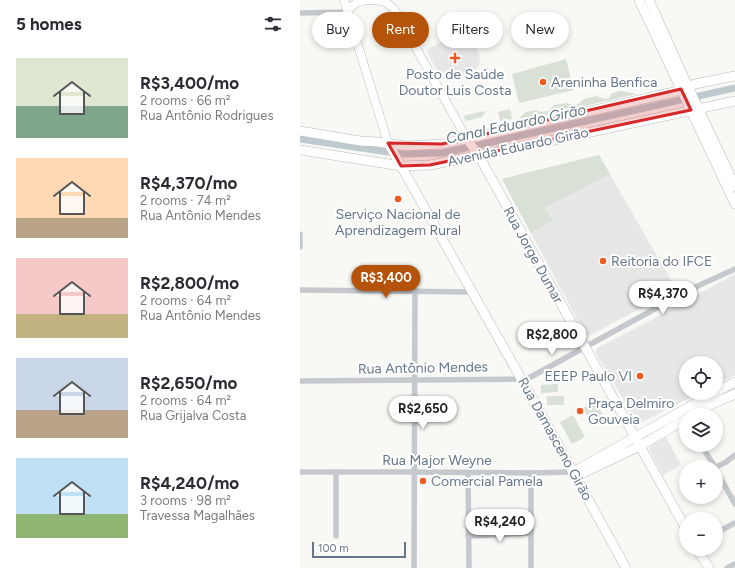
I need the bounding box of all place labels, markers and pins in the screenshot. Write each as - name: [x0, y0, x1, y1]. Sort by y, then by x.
- marker: Posto de Saúde Doutor Luis Costa: [449, 52, 461, 64]
- place label: Posto de Saúde Doutor Luis Costa: [399, 66, 511, 99]
- place label: Areninha Benfica: [551, 74, 657, 91]
- marker: Areninha Benfica: [538, 77, 548, 87]
- marker: Serviço Nacional de Aprendizagem Rural: [393, 194, 403, 204]
- place label: Serviço Nacional de Aprendizagem Rural: [335, 206, 461, 239]
- place label: Reitoria do IFCE: [611, 253, 712, 270]
- marker: Reitoria do IFCE: [598, 256, 608, 266]
- pin: R$3,400: [349, 265, 423, 299]
- pin: R$4,370: [626, 281, 700, 315]
- pin: R$2,800: [515, 322, 589, 356]
- place label: EEEP Paulo VI: [545, 368, 632, 385]
- marker: EEEP Paulo VI: [635, 371, 645, 381]
- place label: Praça Delmiro Gouveia: [588, 395, 674, 428]
- pin: R$2,650: [386, 396, 460, 430]
- marker: Praça Delmiro Gouveia: [575, 406, 585, 416]
- place label: Comercial Pamela: [431, 473, 543, 490]
- marker: Comercial Pamela: [418, 476, 428, 486]
- pin: R$4,240: [463, 509, 537, 543]

